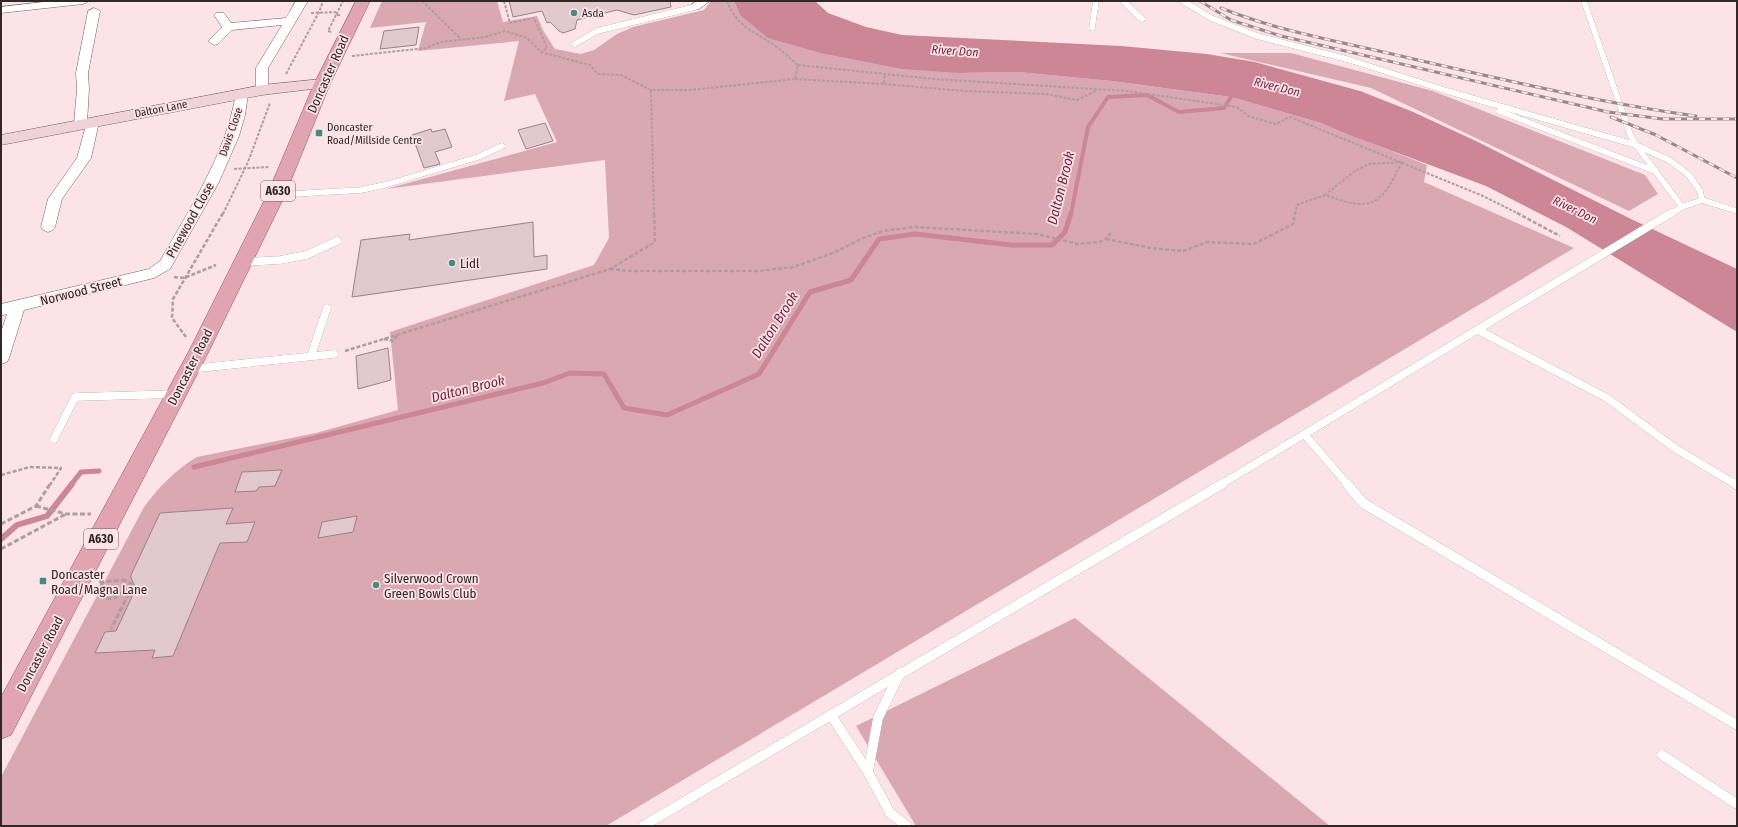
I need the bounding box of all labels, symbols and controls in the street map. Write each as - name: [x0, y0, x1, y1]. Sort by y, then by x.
- place label: Asda: [582, 7, 604, 20]
- marker: Asda: [569, 8, 579, 18]
- street label: Doncaster Road: [304, 33, 352, 115]
- water label: River Don: [931, 42, 979, 60]
- water label: River Don: [1253, 75, 1301, 99]
- street label: Dalton Lane: [134, 98, 188, 120]
- street label: Davis Close: [217, 106, 245, 158]
- place label: Doncaster Road/Millside Centre: [327, 121, 422, 147]
- marker: Doncaster Road/Millside Centre: [314, 128, 324, 138]
- water label: Dalton Brook: [1044, 149, 1078, 226]
- street label: Pinewood Close: [163, 180, 217, 260]
- road number: A630: [261, 181, 295, 201]
- water label: River Don: [1551, 193, 1599, 227]
- place label: Lidl: [460, 256, 480, 271]
- marker: Lidl: [447, 258, 457, 268]
- street label: Norwood Street: [39, 273, 124, 308]
- water label: Dalton Brook: [748, 289, 802, 361]
- street label: Doncaster Road: [164, 326, 216, 408]
- water label: Dalton Brook: [430, 372, 507, 406]
- road number: A630: [84, 529, 118, 549]
- place label: Doncaster Road/Magna Lane: [51, 567, 147, 597]
- place label: Silverwood Crown Green Bowls Club: [384, 571, 479, 601]
- marker: Doncaster Road/Magna Lane: [38, 576, 48, 586]
- marker: Silverwood Crown Green Bowls Club: [371, 580, 381, 590]
- street label: Doncaster Road: [14, 614, 66, 694]

